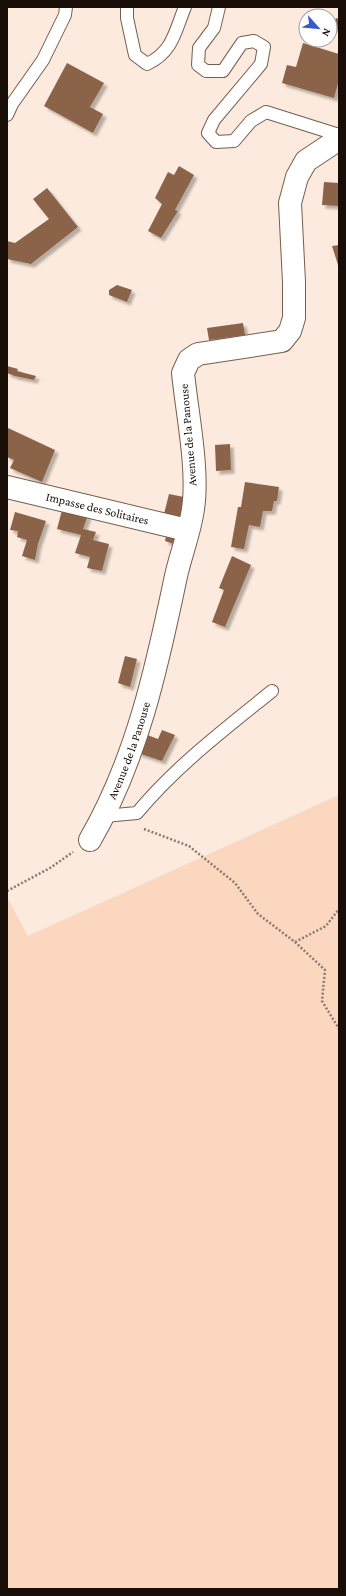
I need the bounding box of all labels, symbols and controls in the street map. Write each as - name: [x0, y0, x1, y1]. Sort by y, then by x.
- north arrow: [298, 8, 338, 48]
- text: N: [320, 26, 334, 39]
- street label: Avenue de la Panouse: [177, 383, 199, 487]
- street label: Impasse des Solitaires: [45, 490, 151, 528]
- street label: Avenue de la Panouse: [105, 700, 153, 801]

